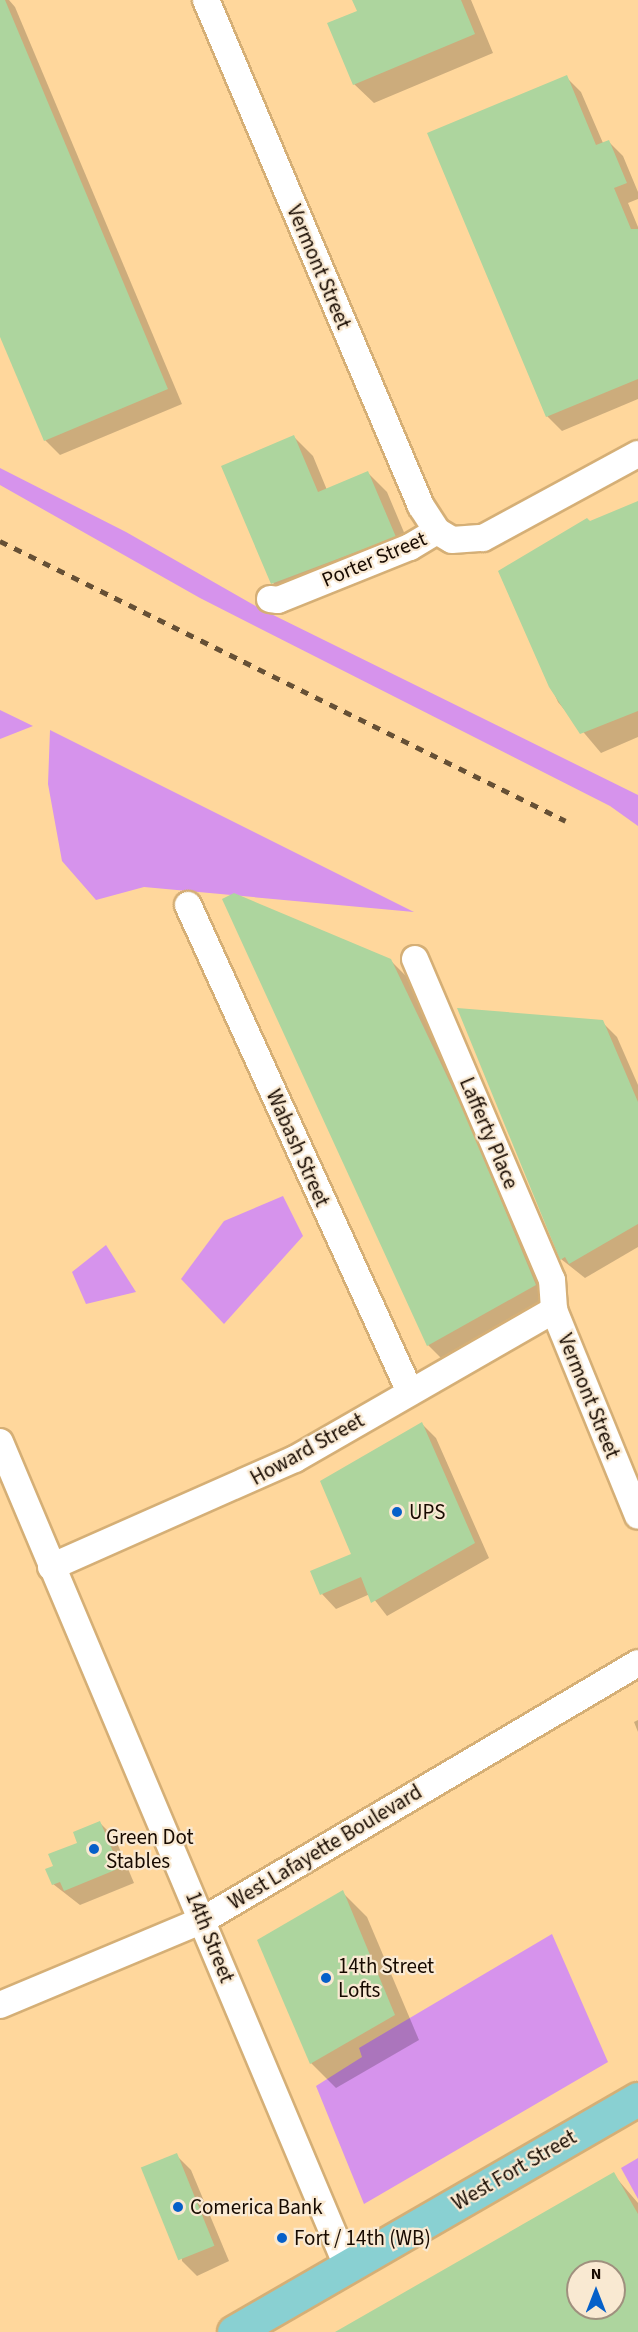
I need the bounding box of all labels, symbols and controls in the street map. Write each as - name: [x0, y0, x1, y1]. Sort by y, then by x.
- street label: Vermont Street: [282, 201, 356, 333]
- street label: Porter Street: [318, 526, 430, 592]
- street label: Lafferty Place: [454, 1073, 524, 1193]
- street label: Wabash Street: [261, 1085, 335, 1211]
- street label: Vermont Street: [553, 1330, 625, 1462]
- street label: Howard Street: [246, 1407, 368, 1491]
- place label: UPS: [409, 1499, 445, 1525]
- marker: UPS: [390, 1505, 404, 1519]
- street label: West Lafayette Boulevard: [224, 1779, 426, 1915]
- place label: Green Dot Stables: [106, 1824, 194, 1874]
- marker: Green Dot Stables: [87, 1842, 101, 1856]
- street label: 14th Street: [180, 1888, 240, 1986]
- place label: 14th Street Lofts: [338, 1953, 434, 2003]
- marker: 14th Street Lofts: [319, 1971, 333, 1985]
- street label: West Fort Street: [447, 2124, 581, 2216]
- place label: Comerica Bank: [190, 2194, 323, 2220]
- marker: Comerica Bank: [171, 2200, 185, 2214]
- place label: Fort / 14th (WB): [294, 2225, 431, 2251]
- marker: Fort / 14th (WB): [275, 2231, 289, 2245]
- north arrow: [566, 2260, 626, 2320]
- text: N: [591, 2263, 601, 2285]

